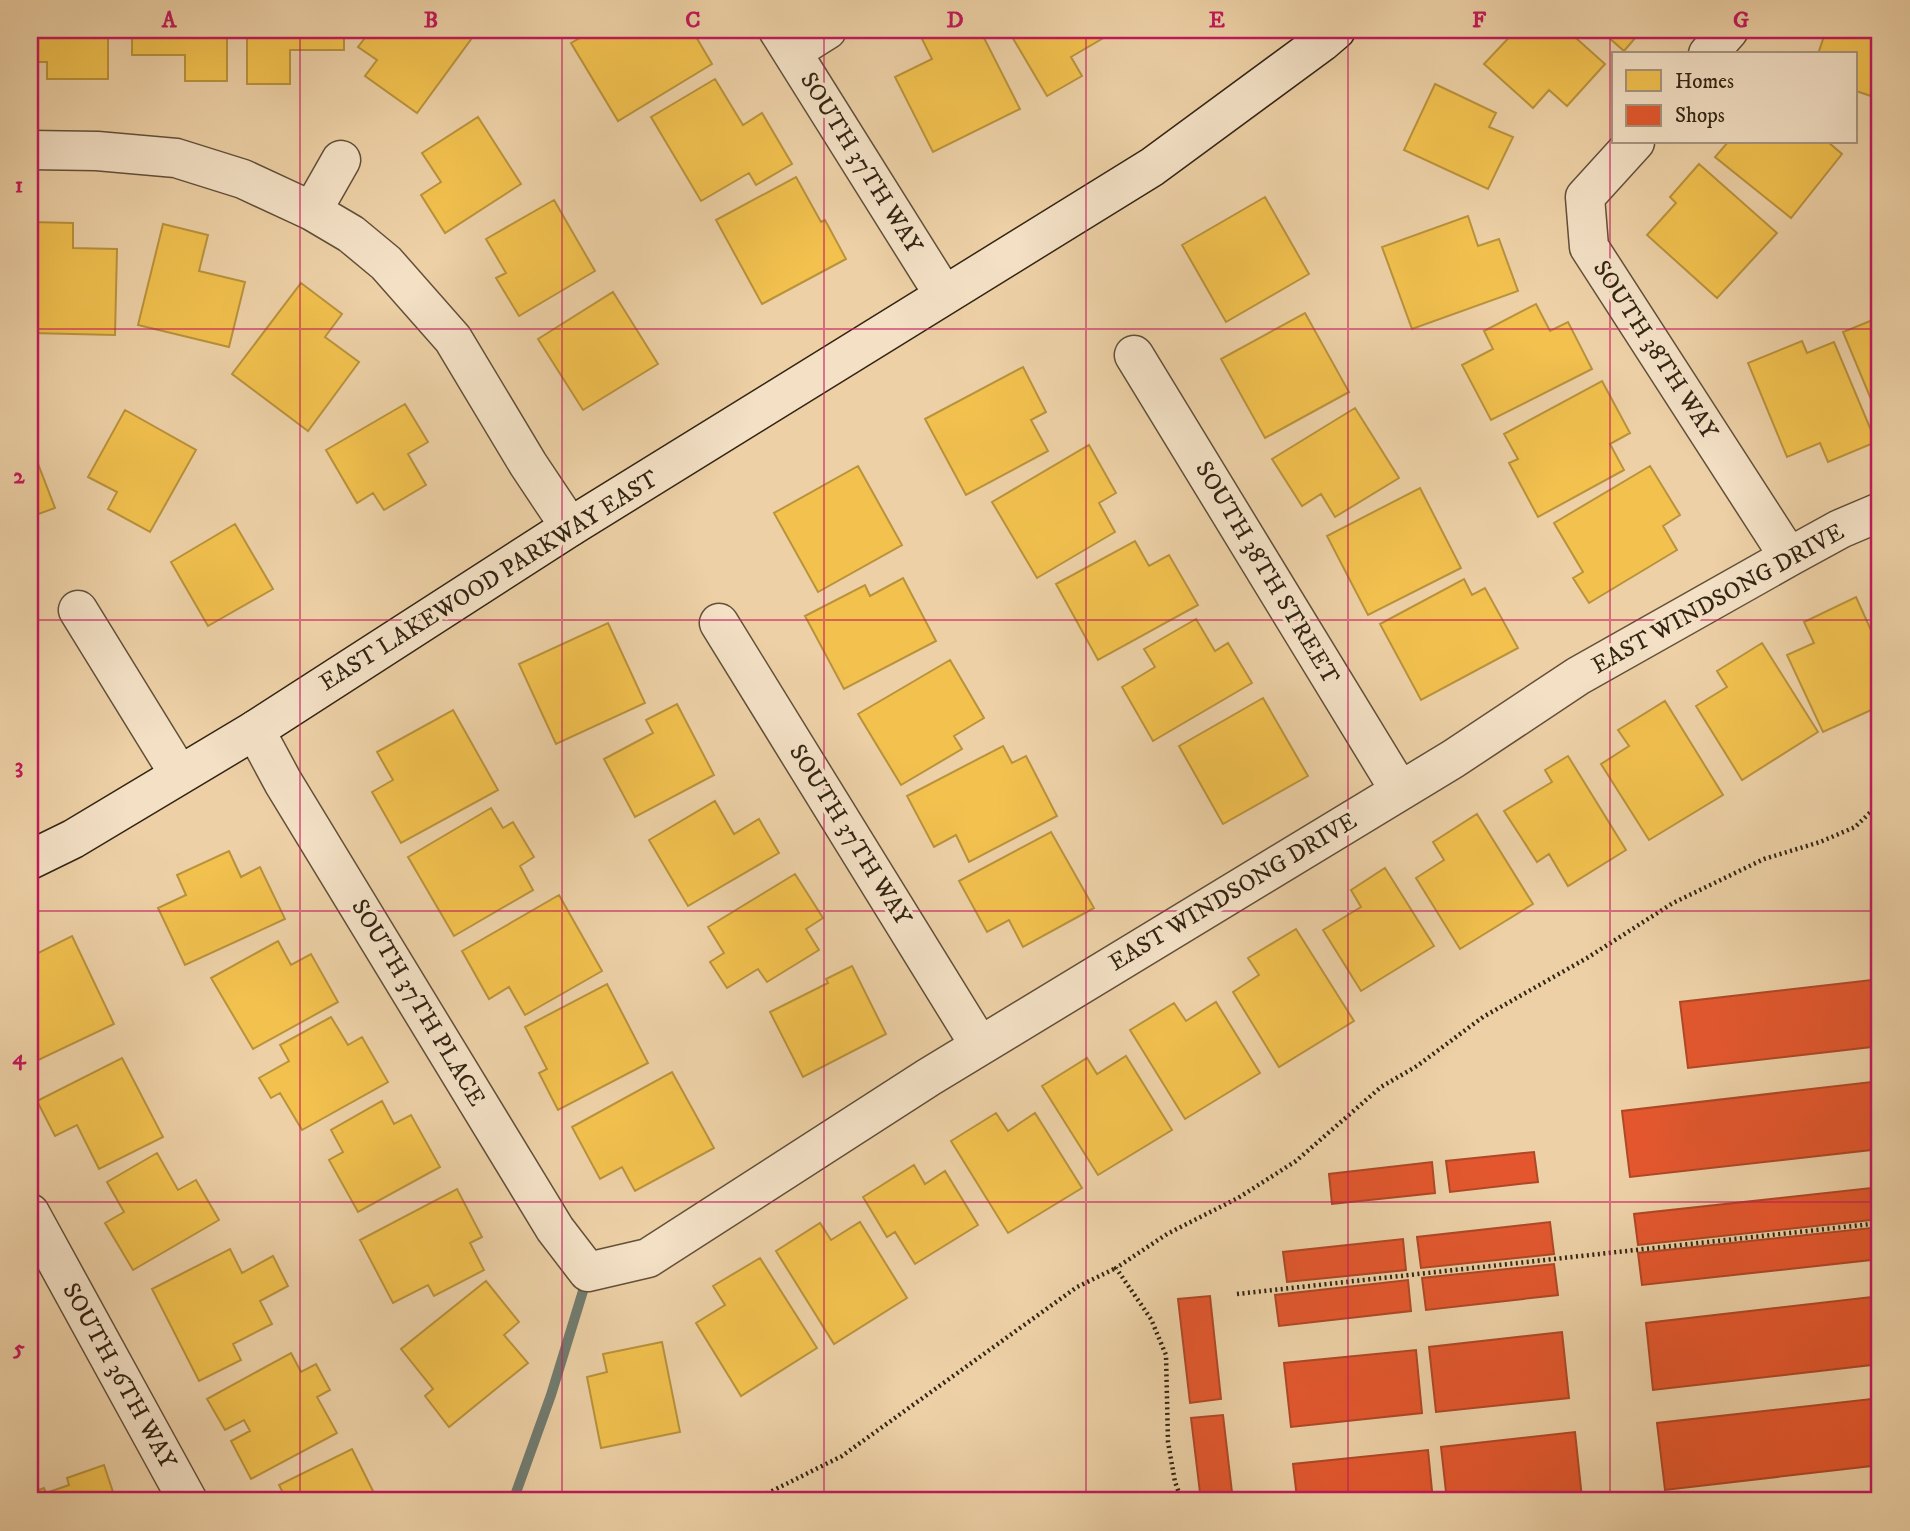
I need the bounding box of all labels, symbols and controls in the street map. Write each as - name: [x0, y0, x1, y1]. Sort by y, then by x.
- text: A: [161, 6, 178, 35]
- text: B: [424, 6, 438, 35]
- text: C: [685, 6, 701, 35]
- text: D: [946, 6, 964, 35]
- text: E: [1209, 6, 1225, 35]
- text: F: [1472, 6, 1487, 35]
- text: G: [1733, 6, 1749, 35]
- legend: [1612, 52, 1857, 144]
- street label: SOUTH 37TH WAY: [793, 67, 929, 260]
- text: Homes: [1675, 69, 1734, 95]
- text: Shops: [1675, 103, 1725, 129]
- text: 1: [15, 171, 23, 200]
- street label: SOUTH 38TH WAY: [1586, 255, 1724, 446]
- street label: SOUTH 38TH STREET: [1189, 456, 1345, 690]
- text: 2: [13, 462, 25, 491]
- street label: EAST LAKEWOOD PARKWAY EAST: [314, 464, 664, 698]
- street label: EAST WINDSONG DRIVE: [1587, 517, 1849, 681]
- street label: SOUTH 37TH WAY: [782, 739, 918, 932]
- text: 3: [15, 752, 23, 781]
- street label: EAST WINDSONG DRIVE: [1104, 806, 1362, 978]
- street label: SOUTH 37TH PLACE: [344, 894, 492, 1112]
- text: 4: [12, 1043, 27, 1072]
- street label: SOUTH 36TH WAY: [56, 1278, 183, 1475]
- text: 5: [12, 1334, 25, 1363]

